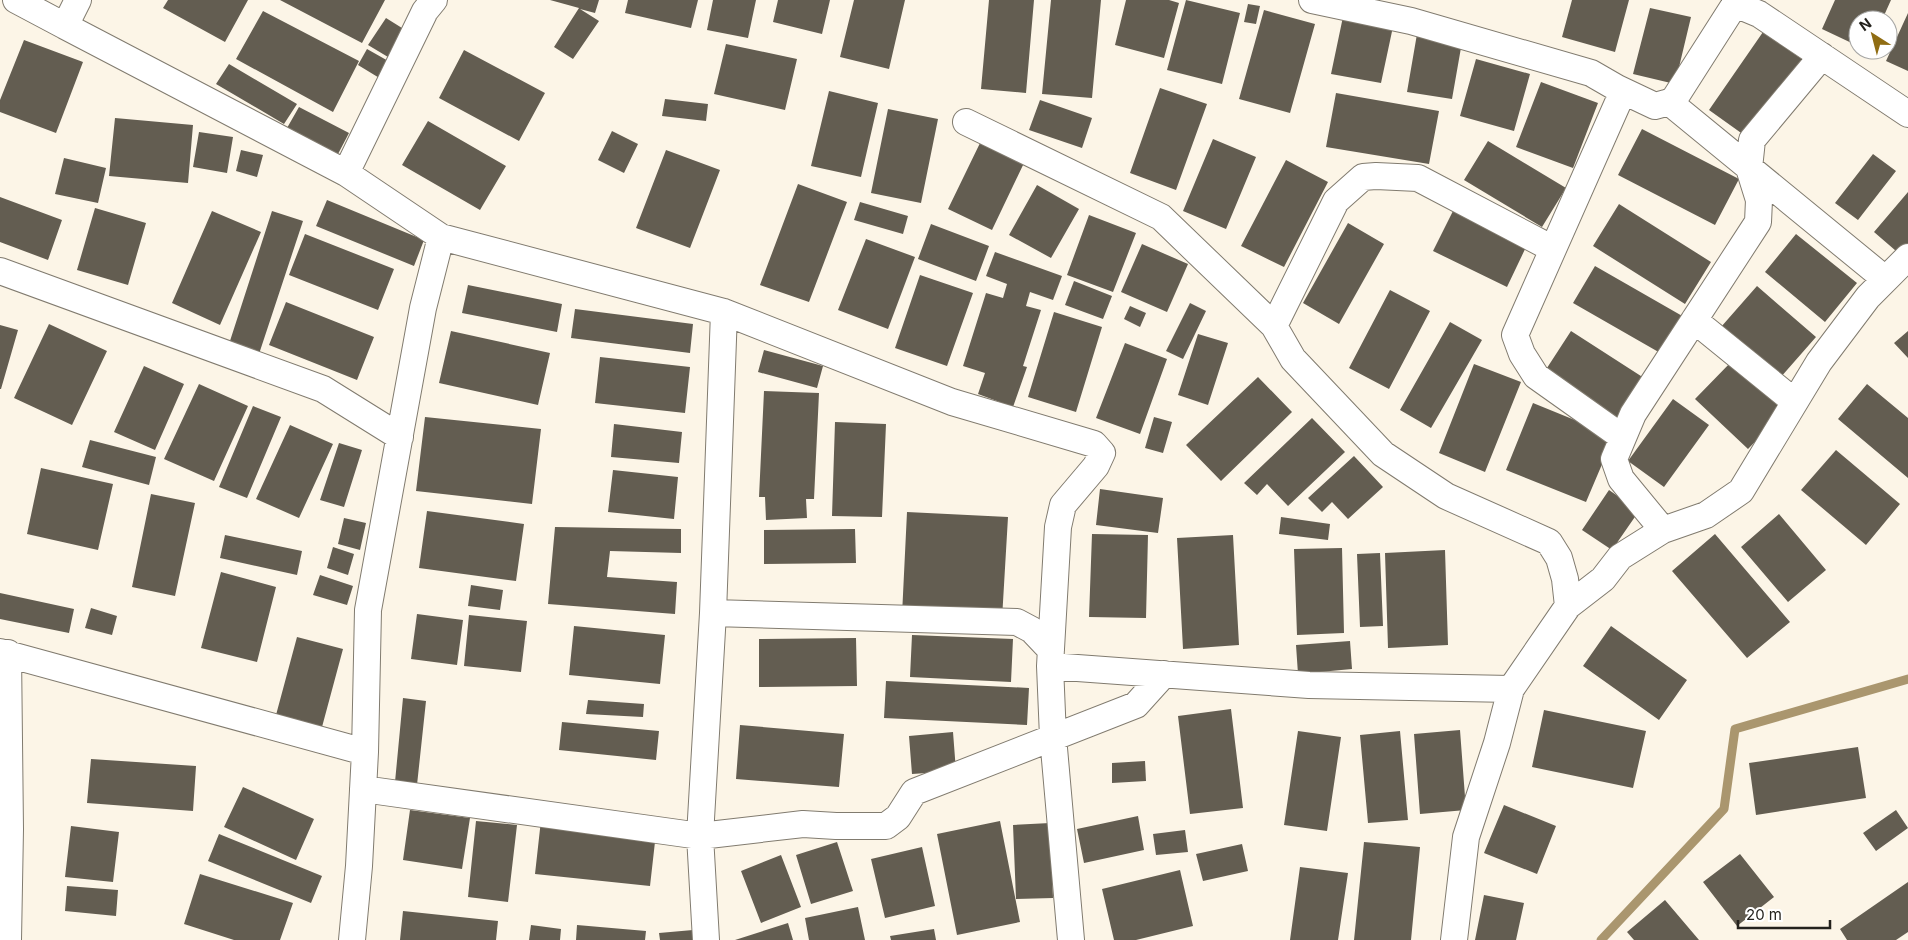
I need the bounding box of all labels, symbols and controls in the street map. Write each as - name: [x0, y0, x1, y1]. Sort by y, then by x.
- north arrow: [1848, 10, 1898, 60]
- text: N: [1856, 14, 1874, 34]
- scale bar: [1738, 898, 1830, 930]
- text: 20 m: [1746, 905, 1782, 924]

